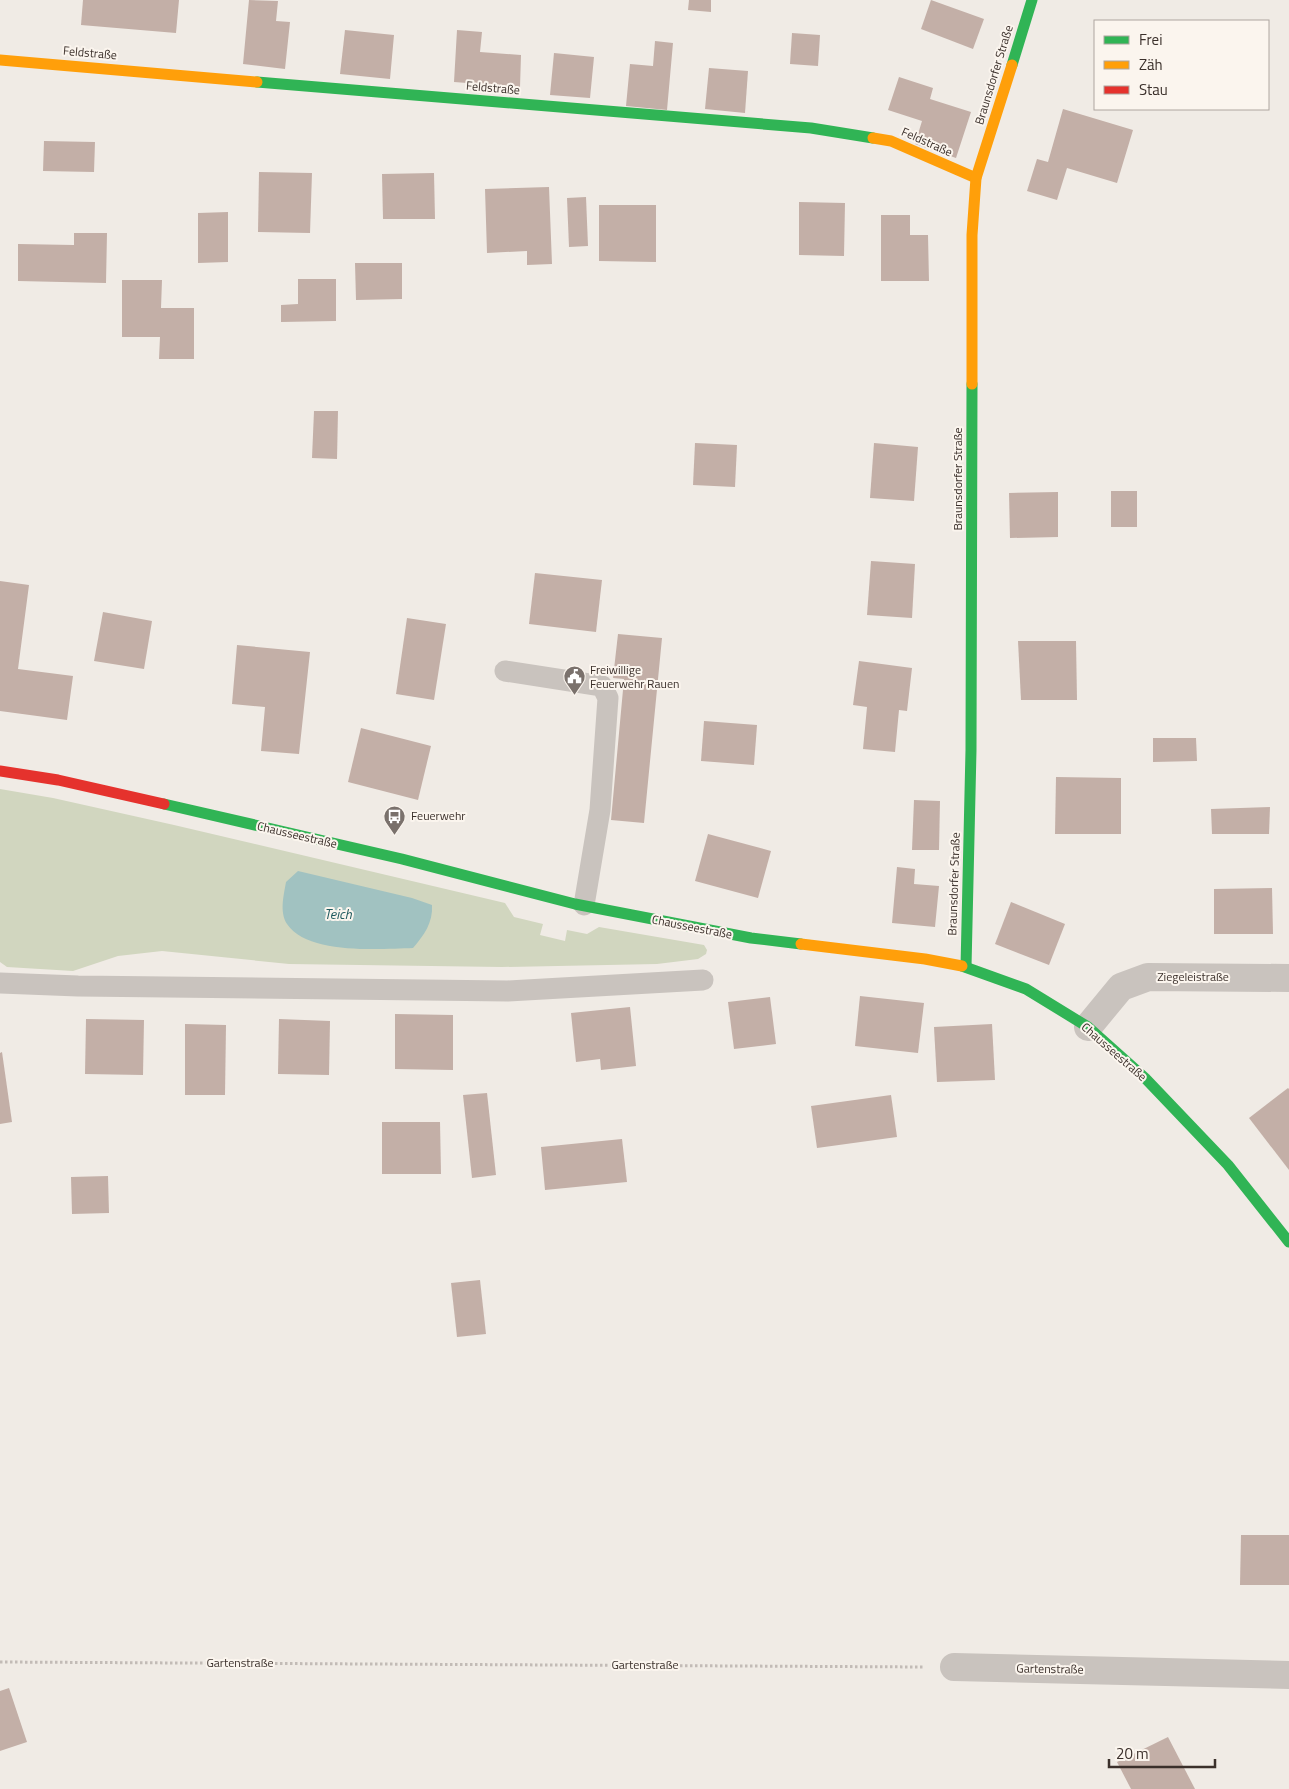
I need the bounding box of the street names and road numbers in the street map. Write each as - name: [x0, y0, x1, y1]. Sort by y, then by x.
- street label: Braunsdorfer Straße: [969, 23, 1018, 127]
- street label: Feldstraße: [62, 41, 118, 64]
- street label: Feldstraße: [465, 76, 521, 99]
- street label: Feldstraße: [899, 122, 956, 161]
- street label: Braunsdorfer Straße: [948, 427, 967, 531]
- street label: Chausseestraße: [255, 816, 339, 853]
- street label: Braunsdorfer Straße: [942, 832, 965, 936]
- street label: Chausseestraße: [650, 909, 734, 944]
- street label: Ziegeleistraße: [1157, 967, 1229, 986]
- street label: Chausseestraße: [1077, 1018, 1151, 1086]
- street label: Gartenstraße: [206, 1653, 274, 1672]
- street label: Gartenstraße: [611, 1655, 679, 1674]
- street label: Gartenstraße: [1016, 1658, 1084, 1679]

